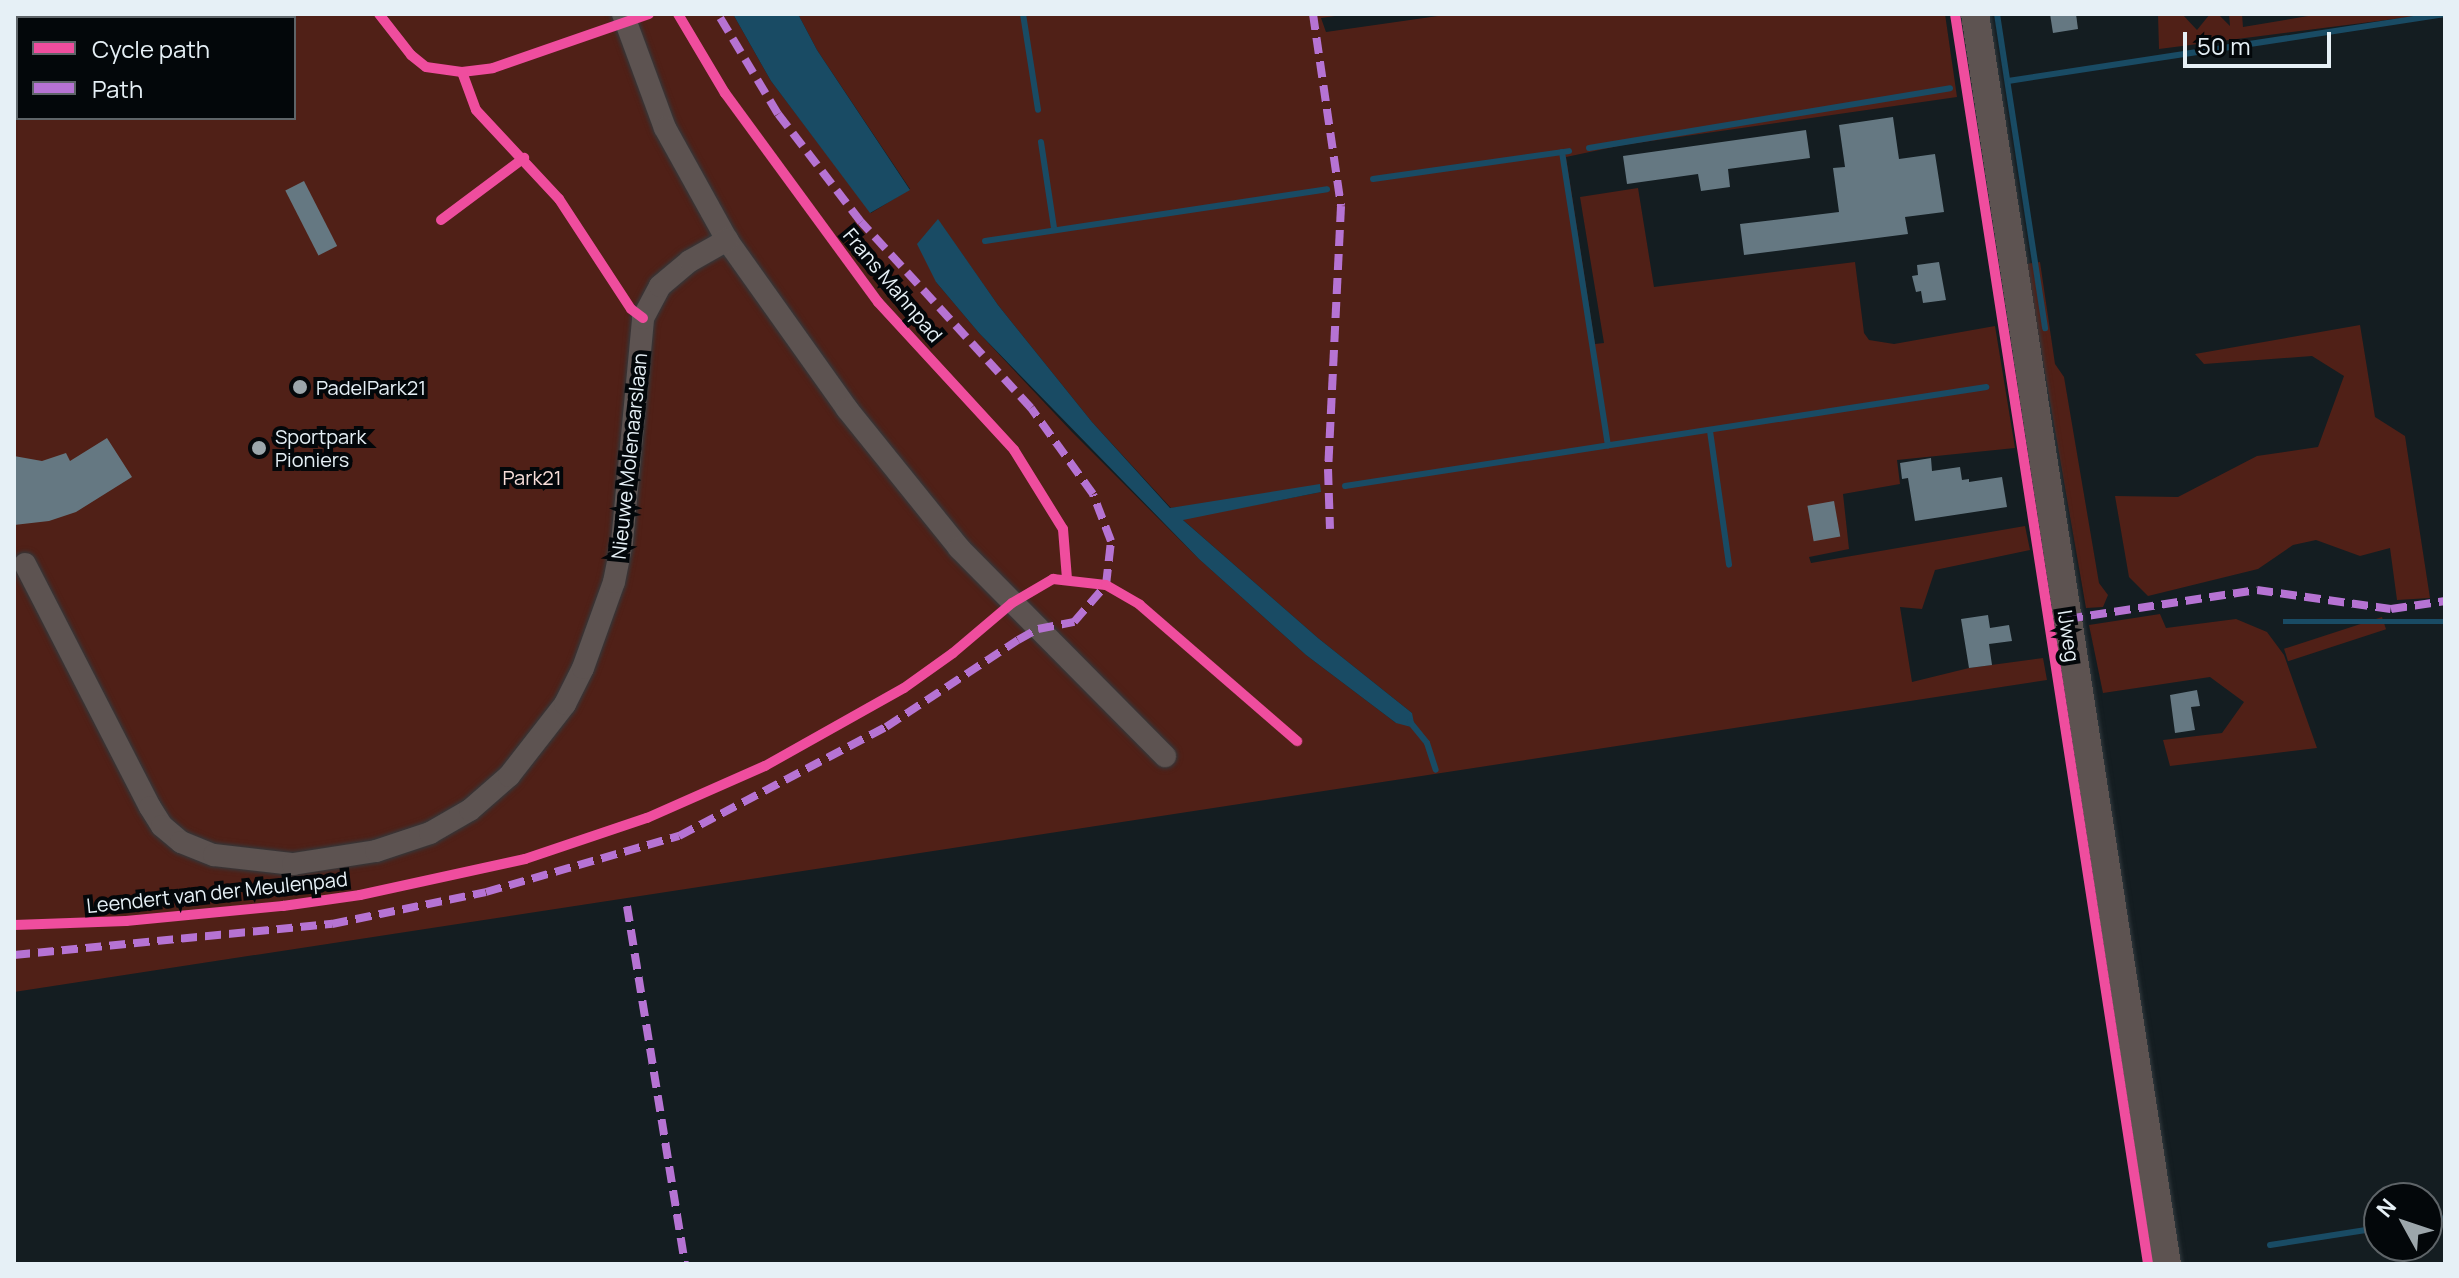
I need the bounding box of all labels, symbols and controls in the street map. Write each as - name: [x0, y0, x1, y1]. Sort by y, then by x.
- legend: [16, 16, 296, 120]
- scale bar: [2187, 16, 2335, 66]
- text: 50 m: [2197, 29, 2251, 62]
- text: Cycle path: [92, 32, 210, 65]
- text: Path: [92, 72, 143, 105]
- street label: Frans Mahnpad: [839, 223, 947, 347]
- street label: Nieuwe Molenaarslaan: [606, 352, 652, 560]
- place label: PadelPark21: [316, 375, 426, 399]
- marker: PadelPark21: [291, 378, 309, 396]
- place label: Sportpark Pioniers: [275, 424, 366, 471]
- marker: Sportpark Pioniers: [250, 439, 268, 457]
- park label: Park21: [502, 465, 562, 489]
- street label: IJweg: [2053, 608, 2085, 664]
- street label: Leendert van der Meulenpad: [85, 866, 349, 918]
- north arrow: [2363, 1182, 2443, 1262]
- text: N: [2370, 1192, 2403, 1224]

